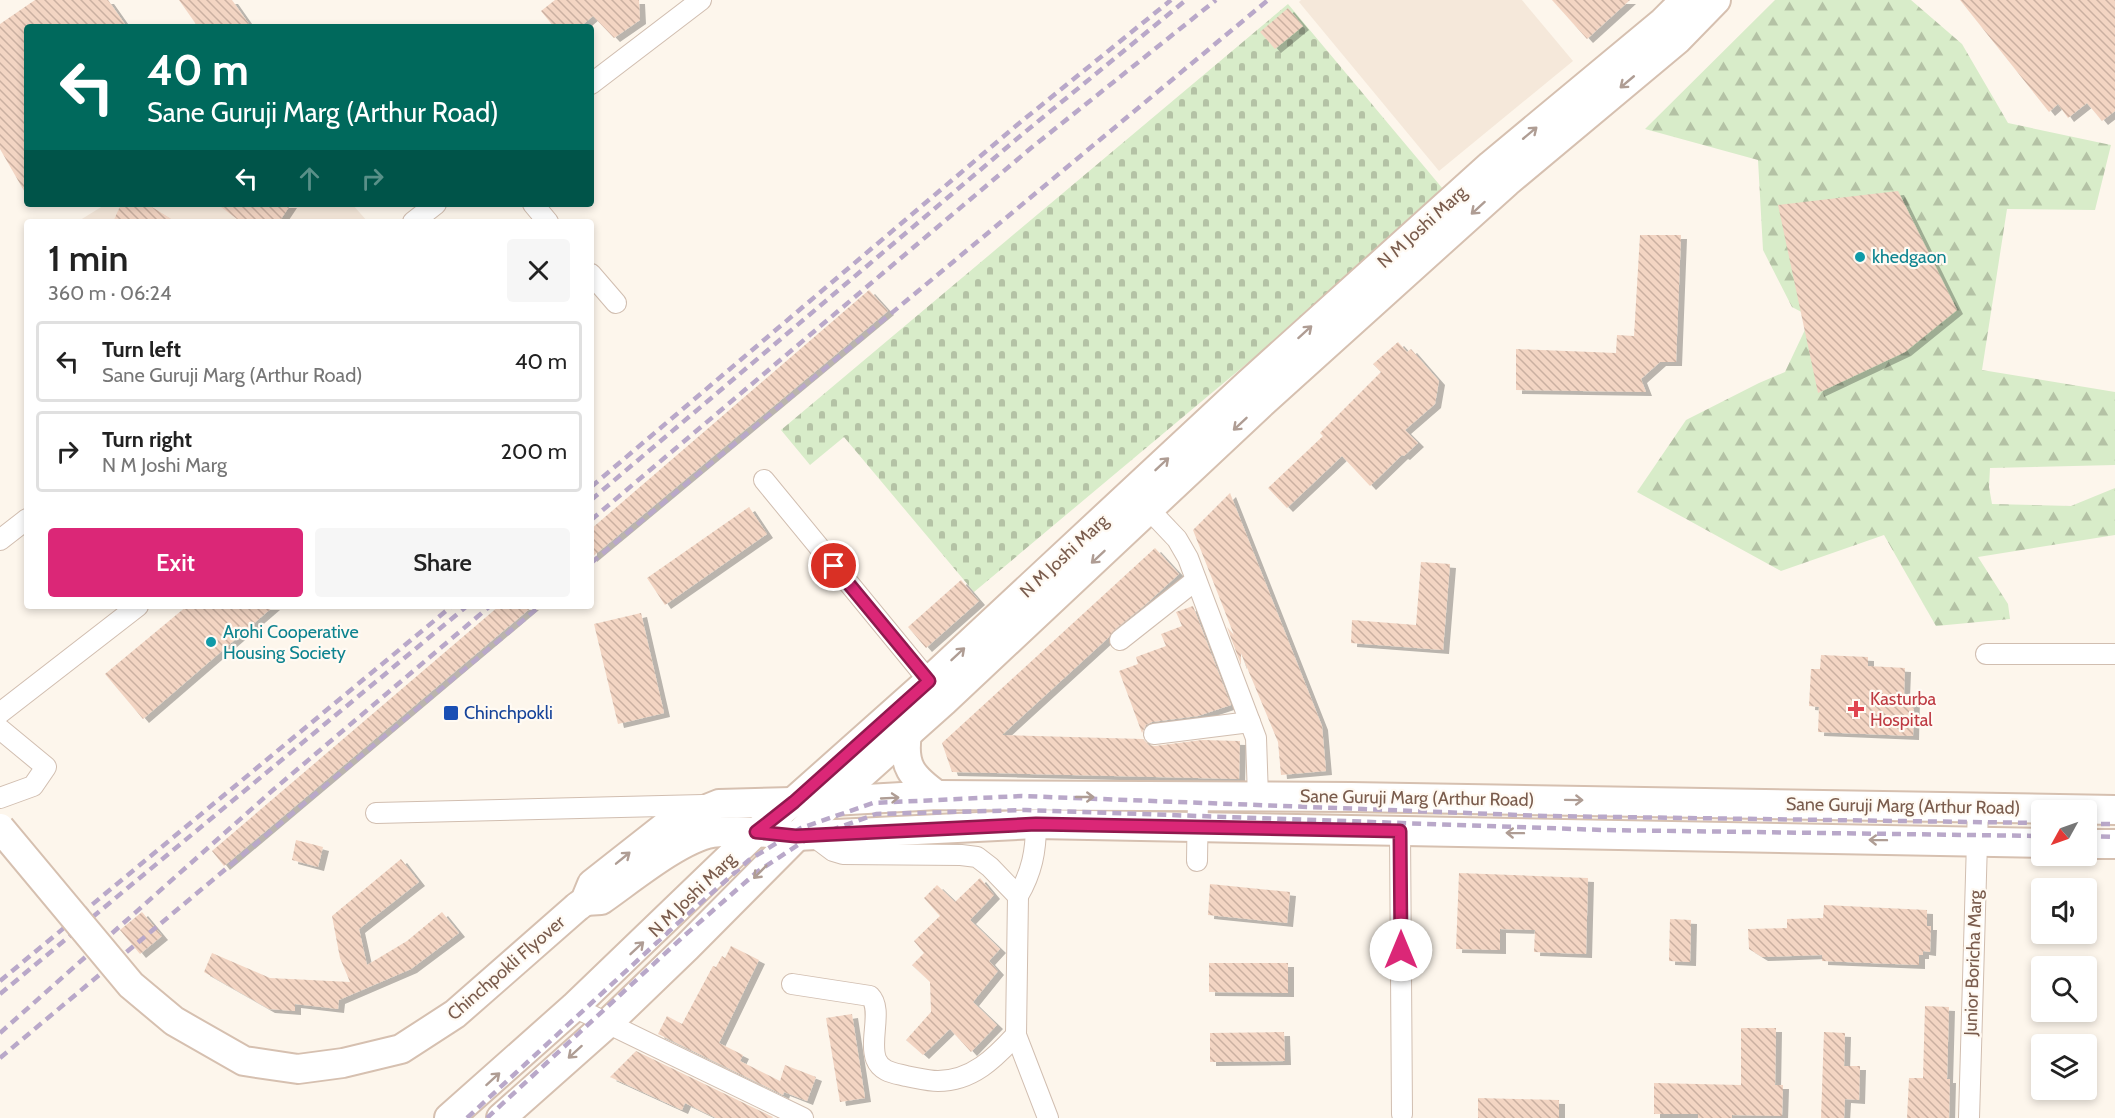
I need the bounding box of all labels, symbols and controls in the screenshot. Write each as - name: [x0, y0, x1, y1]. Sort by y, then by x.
- text: 40 m: [147, 44, 249, 96]
- icon: left: [48, 48, 126, 126]
- one-way arrow: [1619, 76, 1635, 89]
- text: Sane Guruji Marg (Arthur Road): [147, 96, 499, 129]
- one-way arrow: [1521, 127, 1537, 140]
- icon: left: [230, 162, 263, 195]
- icon: ahead: [293, 162, 326, 195]
- icon: right: [356, 162, 389, 195]
- street label: N M Joshi Marg: [1373, 181, 1472, 273]
- one-way arrow: [1471, 201, 1486, 215]
- text: 1 min: [48, 236, 128, 280]
- button: close: [507, 239, 570, 302]
- place label: khedgaon: [1872, 246, 1947, 268]
- marker: khedgaon: [1853, 250, 1867, 264]
- text: 360 m · 06:24: [48, 281, 171, 305]
- one-way arrow: [1297, 325, 1312, 339]
- text: Turn left: [102, 336, 181, 363]
- icon: left: [51, 345, 84, 378]
- text: 40 m: [515, 348, 567, 375]
- text: Sane Guruji Marg (Arthur Road): [102, 363, 363, 387]
- one-way arrow: [1232, 416, 1247, 431]
- text: Turn right: [102, 426, 192, 453]
- icon: right: [51, 435, 84, 468]
- text: 200 m: [501, 438, 567, 465]
- text: N M Joshi Marg: [102, 453, 227, 477]
- one-way arrow: [1154, 458, 1169, 472]
- street label: N M Joshi Marg: [1015, 509, 1113, 602]
- button: Exit: [48, 528, 303, 597]
- button: Share: [315, 528, 570, 597]
- pin: [808, 540, 859, 591]
- icon: arrive: [817, 549, 850, 582]
- one-way arrow: [1090, 550, 1105, 564]
- place label: Arohi Cooperative Housing Society: [223, 621, 359, 664]
- marker: Arohi Cooperative Housing Society: [204, 635, 218, 649]
- one-way arrow: [950, 647, 965, 662]
- place label: Kasturba Hospital: [1870, 688, 1936, 731]
- marker: Kasturba Hospital: [1847, 700, 1865, 718]
- place label: Chinchpokli: [464, 702, 553, 724]
- marker: Chinchpokli: [442, 704, 460, 722]
- street label: Sane Guruji Marg (Arthur Road): [1300, 785, 1534, 811]
- one-way arrow: [1074, 791, 1094, 803]
- one-way arrow: [880, 792, 900, 803]
- street label: Sane Guruji Marg (Arthur Road): [1786, 793, 2020, 819]
- one-way arrow: [1563, 795, 1583, 806]
- north arrow: [2031, 800, 2097, 866]
- map controls: [2031, 800, 2097, 1100]
- one-way arrow: [1506, 828, 1526, 839]
- one-way arrow: [1869, 834, 1889, 846]
- street label: N M Joshi Marg: [644, 847, 741, 942]
- one-way arrow: [615, 852, 631, 865]
- one-way arrow: [753, 865, 768, 880]
- button: sound: [2031, 878, 2097, 944]
- street label: Junior Boricha Marg: [1959, 889, 1987, 1037]
- street label: Chinchpokli Flyover: [443, 911, 569, 1025]
- position arrow: [1369, 918, 1433, 982]
- one-way arrow: [629, 941, 644, 955]
- button: search: [2031, 956, 2097, 1022]
- button: layers: [2031, 1034, 2097, 1100]
- one-way arrow: [568, 1045, 583, 1059]
- one-way arrow: [485, 1072, 500, 1086]

